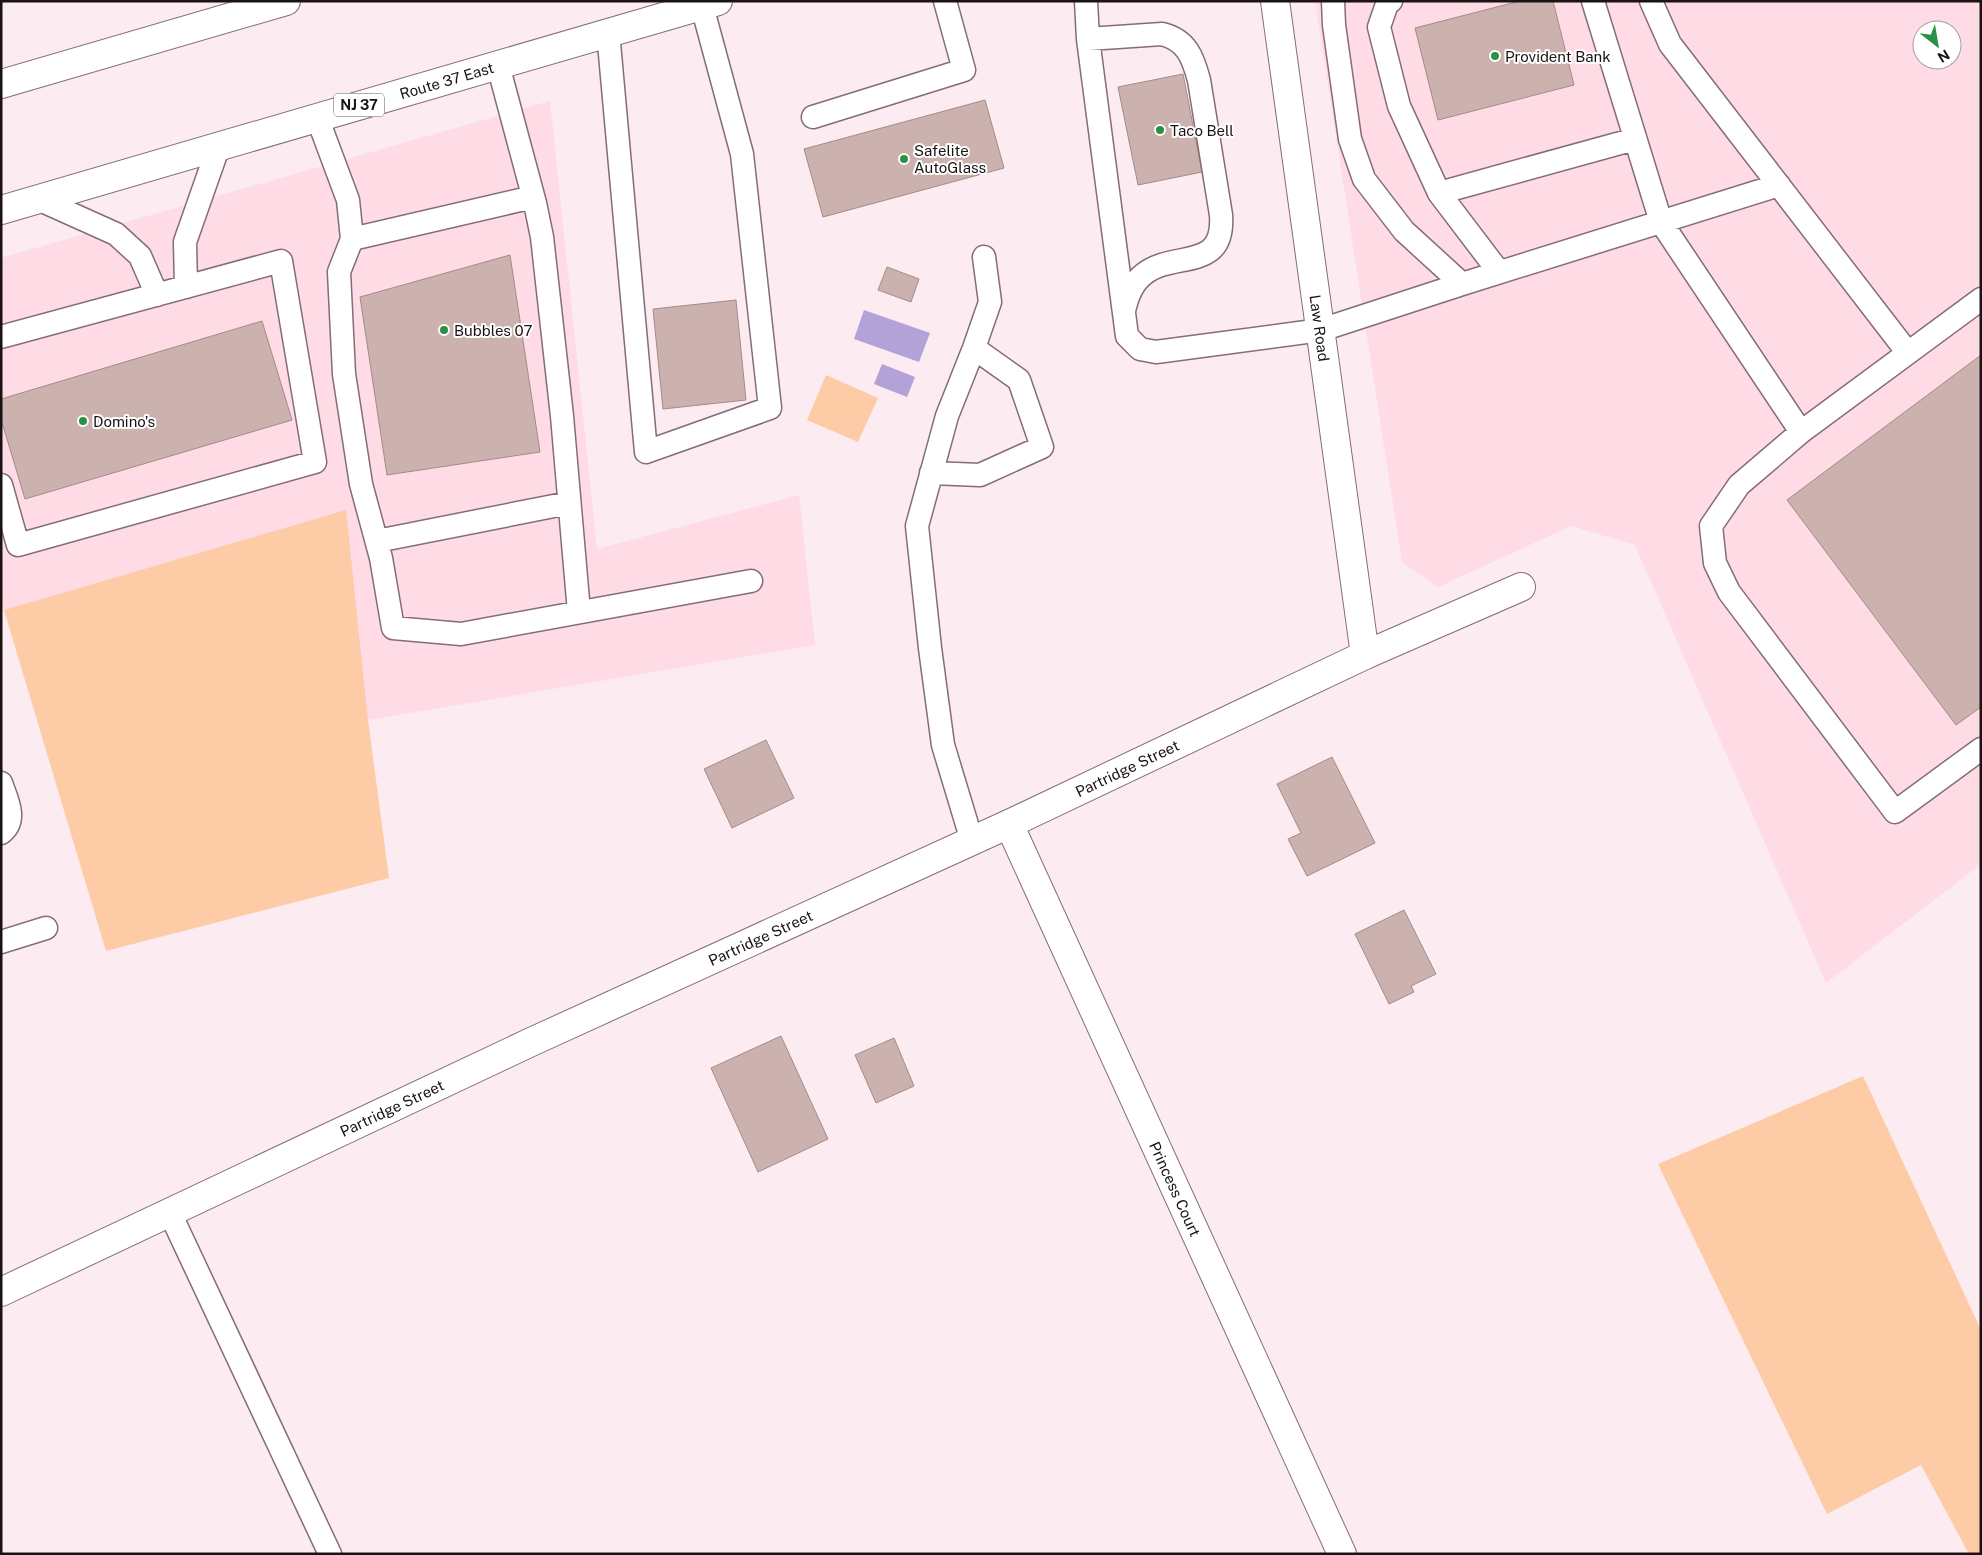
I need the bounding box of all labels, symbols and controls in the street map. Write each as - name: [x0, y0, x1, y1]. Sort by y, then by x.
- north arrow: [1912, 20, 1962, 70]
- text: N: [1935, 46, 1953, 66]
- place label: Provident Bank: [1505, 48, 1611, 65]
- marker: Provident Bank: [1489, 50, 1501, 62]
- street label: Route 37 East: [397, 58, 496, 102]
- road number: NJ 37: [334, 94, 384, 116]
- place label: Taco Bell: [1170, 122, 1234, 139]
- marker: Taco Bell: [1154, 124, 1166, 136]
- place label: Safelite AutoGlass: [914, 142, 986, 176]
- marker: Safelite AutoGlass: [898, 153, 910, 165]
- street label: Law Road: [1307, 293, 1333, 362]
- place label: Bubbles 07: [454, 322, 532, 339]
- marker: Bubbles 07: [438, 324, 450, 336]
- place label: Domino's: [93, 413, 155, 430]
- marker: Domino's: [77, 415, 89, 427]
- street label: Partridge Street: [1072, 736, 1182, 800]
- street label: Partridge Street: [705, 906, 815, 969]
- street label: Partridge Street: [337, 1076, 446, 1139]
- street label: Princess Court: [1146, 1139, 1204, 1239]

